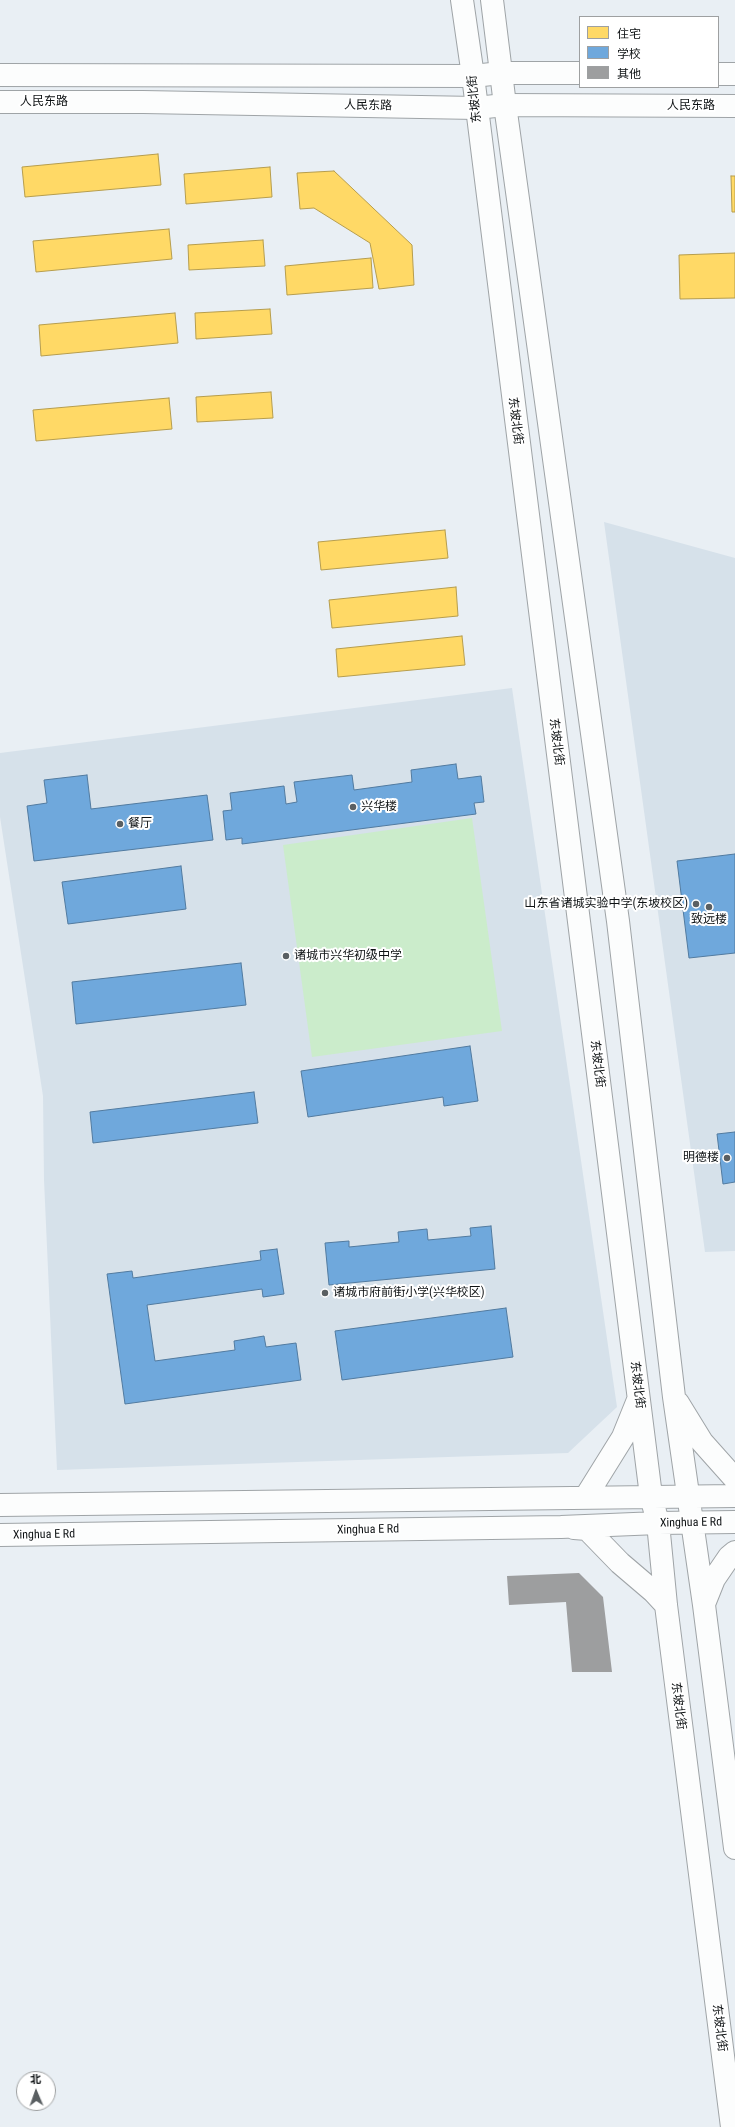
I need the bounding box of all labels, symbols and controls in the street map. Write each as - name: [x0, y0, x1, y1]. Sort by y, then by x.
- legend: [579, 16, 719, 88]
- text: 住宅: [617, 27, 641, 41]
- text: 学校: [617, 47, 641, 61]
- text: 其他: [617, 67, 641, 81]
- street label: 东坡北街: [465, 74, 485, 124]
- street label: 人民东路: [20, 95, 68, 109]
- street label: 人民东路: [344, 98, 392, 114]
- street label: 人民东路: [667, 99, 715, 113]
- street label: 东坡北街: [505, 396, 525, 446]
- street label: 东坡北街: [546, 717, 566, 767]
- place label: 兴华楼: [361, 800, 397, 814]
- marker: 兴华楼: [348, 802, 358, 812]
- place label: 餐厅: [128, 817, 152, 831]
- marker: 餐厅: [115, 819, 125, 829]
- place label: 山东省诸城实验中学(东坡校区): [524, 897, 688, 911]
- marker: 山东省诸城实验中学(东坡校区): [691, 899, 701, 909]
- marker: 致远楼: [704, 902, 714, 912]
- place label: 致远楼: [691, 913, 727, 927]
- place label: 诸城市兴华初级中学: [294, 949, 402, 963]
- marker: 诸城市兴华初级中学: [281, 951, 291, 961]
- street label: 东坡北街: [587, 1039, 607, 1089]
- place label: 明德楼: [683, 1151, 719, 1165]
- marker: 明德楼: [722, 1153, 732, 1163]
- place label: 诸城市府前街小学(兴华校区): [333, 1286, 485, 1300]
- marker: 诸城市府前街小学(兴华校区): [320, 1288, 330, 1298]
- street label: 东坡北街: [627, 1360, 647, 1410]
- street label: Xinghua E Rd: [660, 1515, 722, 1531]
- street label: Xinghua E Rd: [337, 1522, 399, 1538]
- street label: Xinghua E Rd: [13, 1527, 75, 1543]
- street label: 东坡北街: [668, 1681, 688, 1731]
- street label: 东坡北街: [709, 2003, 729, 2053]
- north arrow: [16, 2071, 56, 2111]
- text: 北: [30, 2073, 41, 2086]

